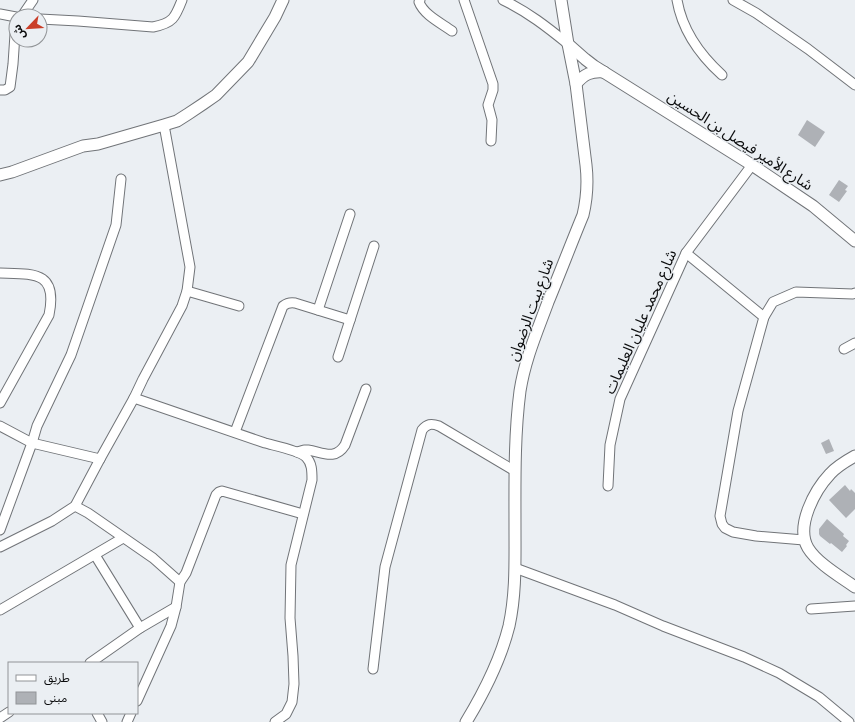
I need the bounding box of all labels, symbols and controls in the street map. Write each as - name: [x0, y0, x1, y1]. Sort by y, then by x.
- north arrow: [8, 8, 48, 48]
- text: ش: [10, 22, 28, 42]
- street label: شارع الأمير فيصل بن الحسين: [663, 87, 816, 197]
- street label: شارع محمد عليان العليمات: [601, 247, 683, 398]
- street label: شارع بيت الرضوان: [504, 256, 560, 364]
- legend: [8, 662, 138, 714]
- text: طريق: [44, 671, 70, 686]
- text: مبنى: [44, 691, 67, 706]

